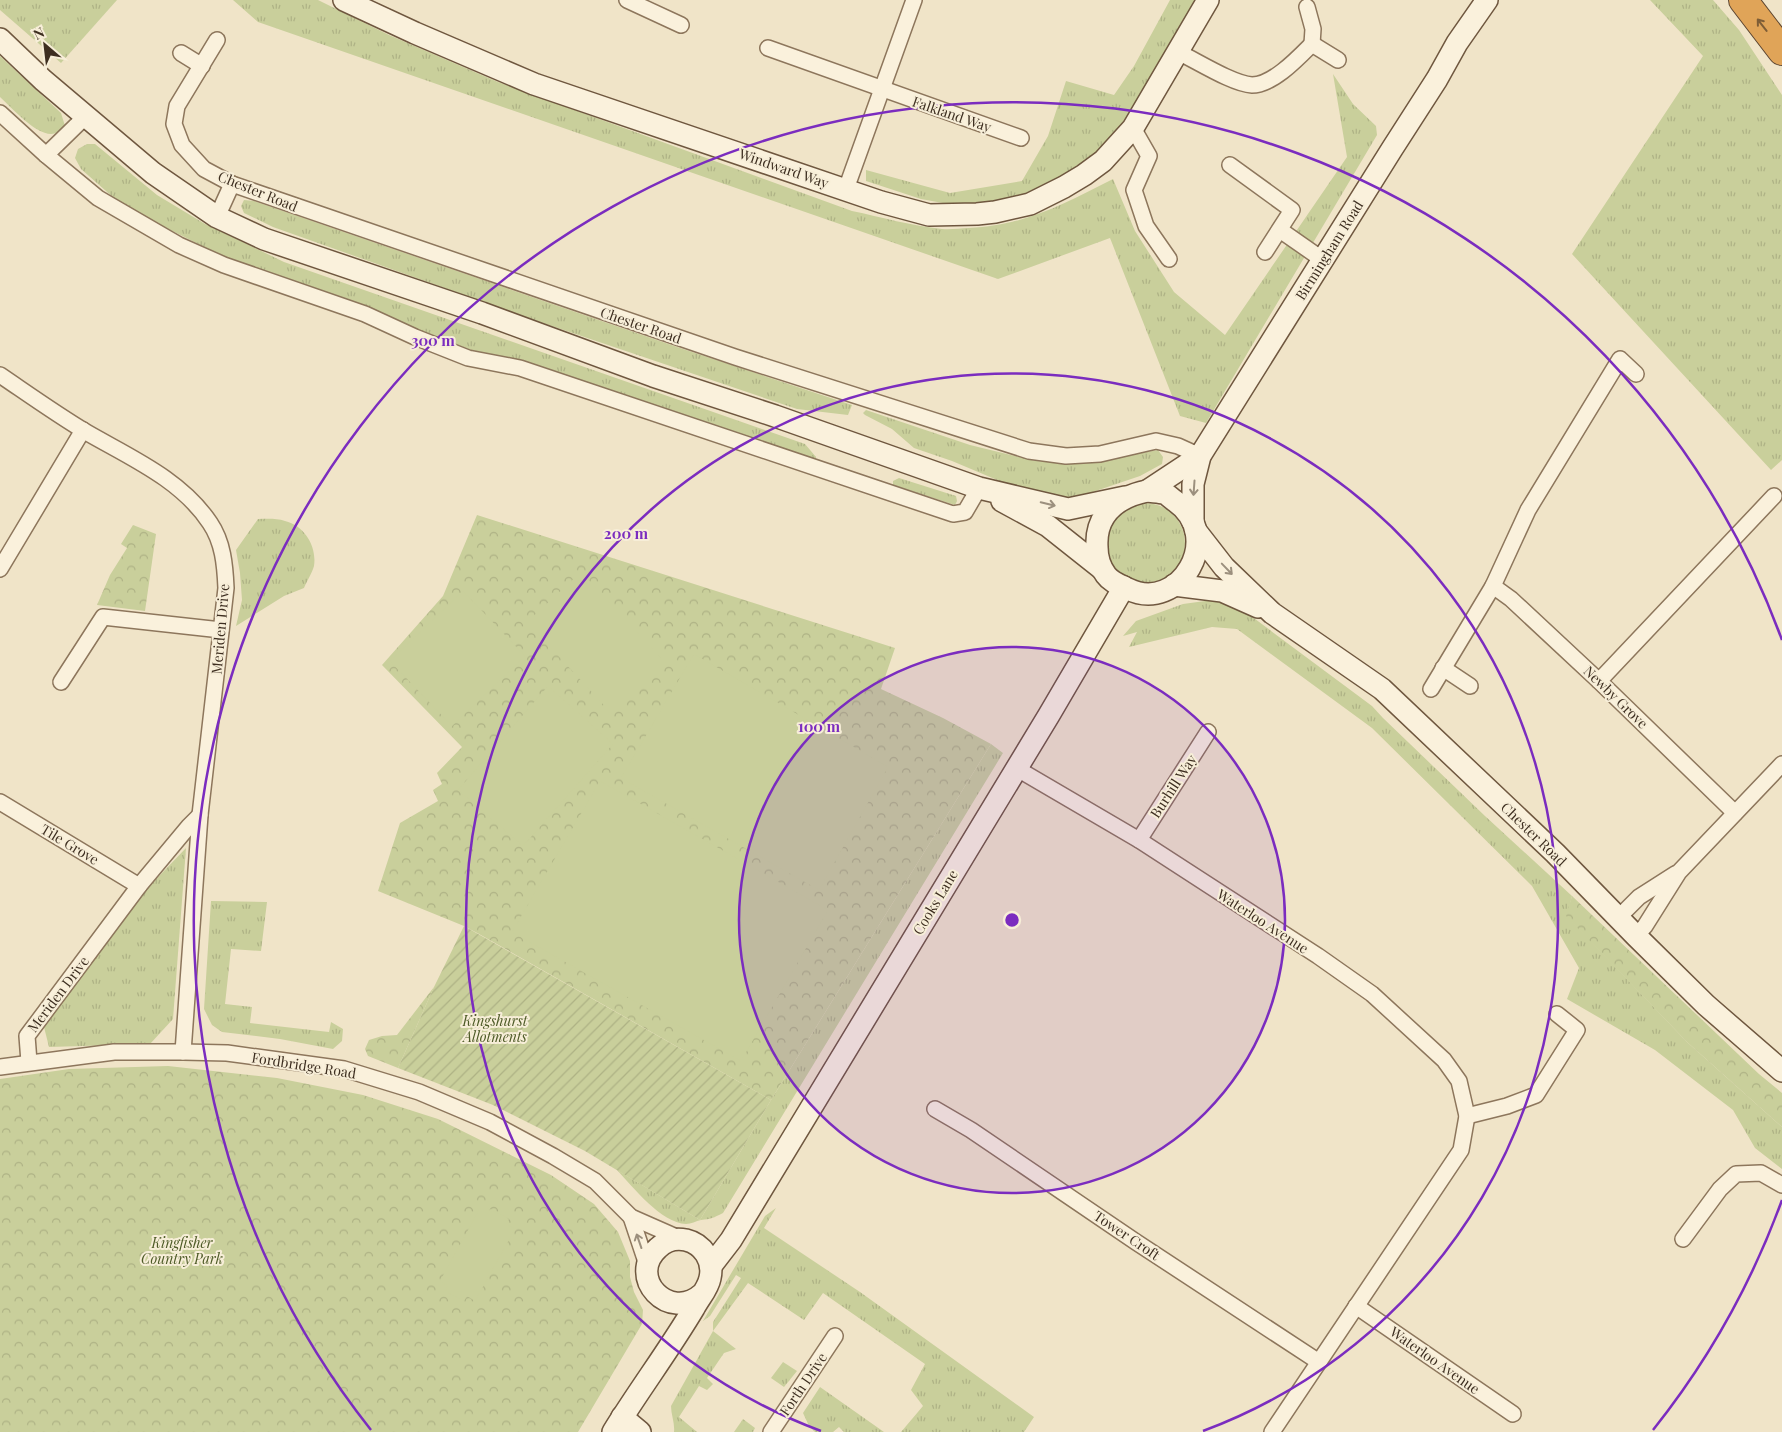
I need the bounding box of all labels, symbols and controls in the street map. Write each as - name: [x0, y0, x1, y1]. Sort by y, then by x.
- one-way arrow: [1757, 19, 1768, 32]
- north arrow: [20, 20, 70, 70]
- text: N: [30, 22, 48, 44]
- street label: Falkland Way: [910, 92, 994, 136]
- street label: Windward Way: [736, 143, 831, 192]
- street label: Chester Road: [215, 166, 301, 216]
- street label: Birmingham Road: [1291, 197, 1367, 303]
- street label: Chester Road: [598, 302, 684, 348]
- text: 300 m: [411, 330, 455, 350]
- one-way arrow: [1189, 480, 1198, 496]
- one-way arrow: [1039, 500, 1055, 509]
- text: 200 m: [604, 523, 649, 543]
- one-way arrow: [1221, 563, 1233, 575]
- street label: Meriden Drive: [207, 583, 233, 675]
- street label: Newby Grove: [1580, 661, 1652, 733]
- text: 100 m: [798, 716, 841, 736]
- street label: Burhill Way: [1145, 751, 1201, 821]
- street label: Chester Road: [1497, 798, 1571, 870]
- street label: Tile Grove: [38, 819, 102, 869]
- street label: Cooks Lane: [908, 866, 962, 938]
- street label: Waterloo Avenue: [1213, 884, 1312, 958]
- centre of rings: [1003, 911, 1021, 929]
- street label: Meriden Drive: [23, 952, 93, 1036]
- park label: Kingshurst Allotments: [461, 1011, 529, 1046]
- street label: Fordbridge Road: [250, 1047, 358, 1083]
- street label: Tower Croft: [1090, 1206, 1165, 1265]
- park label: Kingfisher Country Park: [141, 1233, 223, 1268]
- one-way arrow: [634, 1234, 643, 1249]
- street label: Waterloo Avenue: [1386, 1321, 1484, 1398]
- street label: Forth Drive: [775, 1349, 831, 1419]

